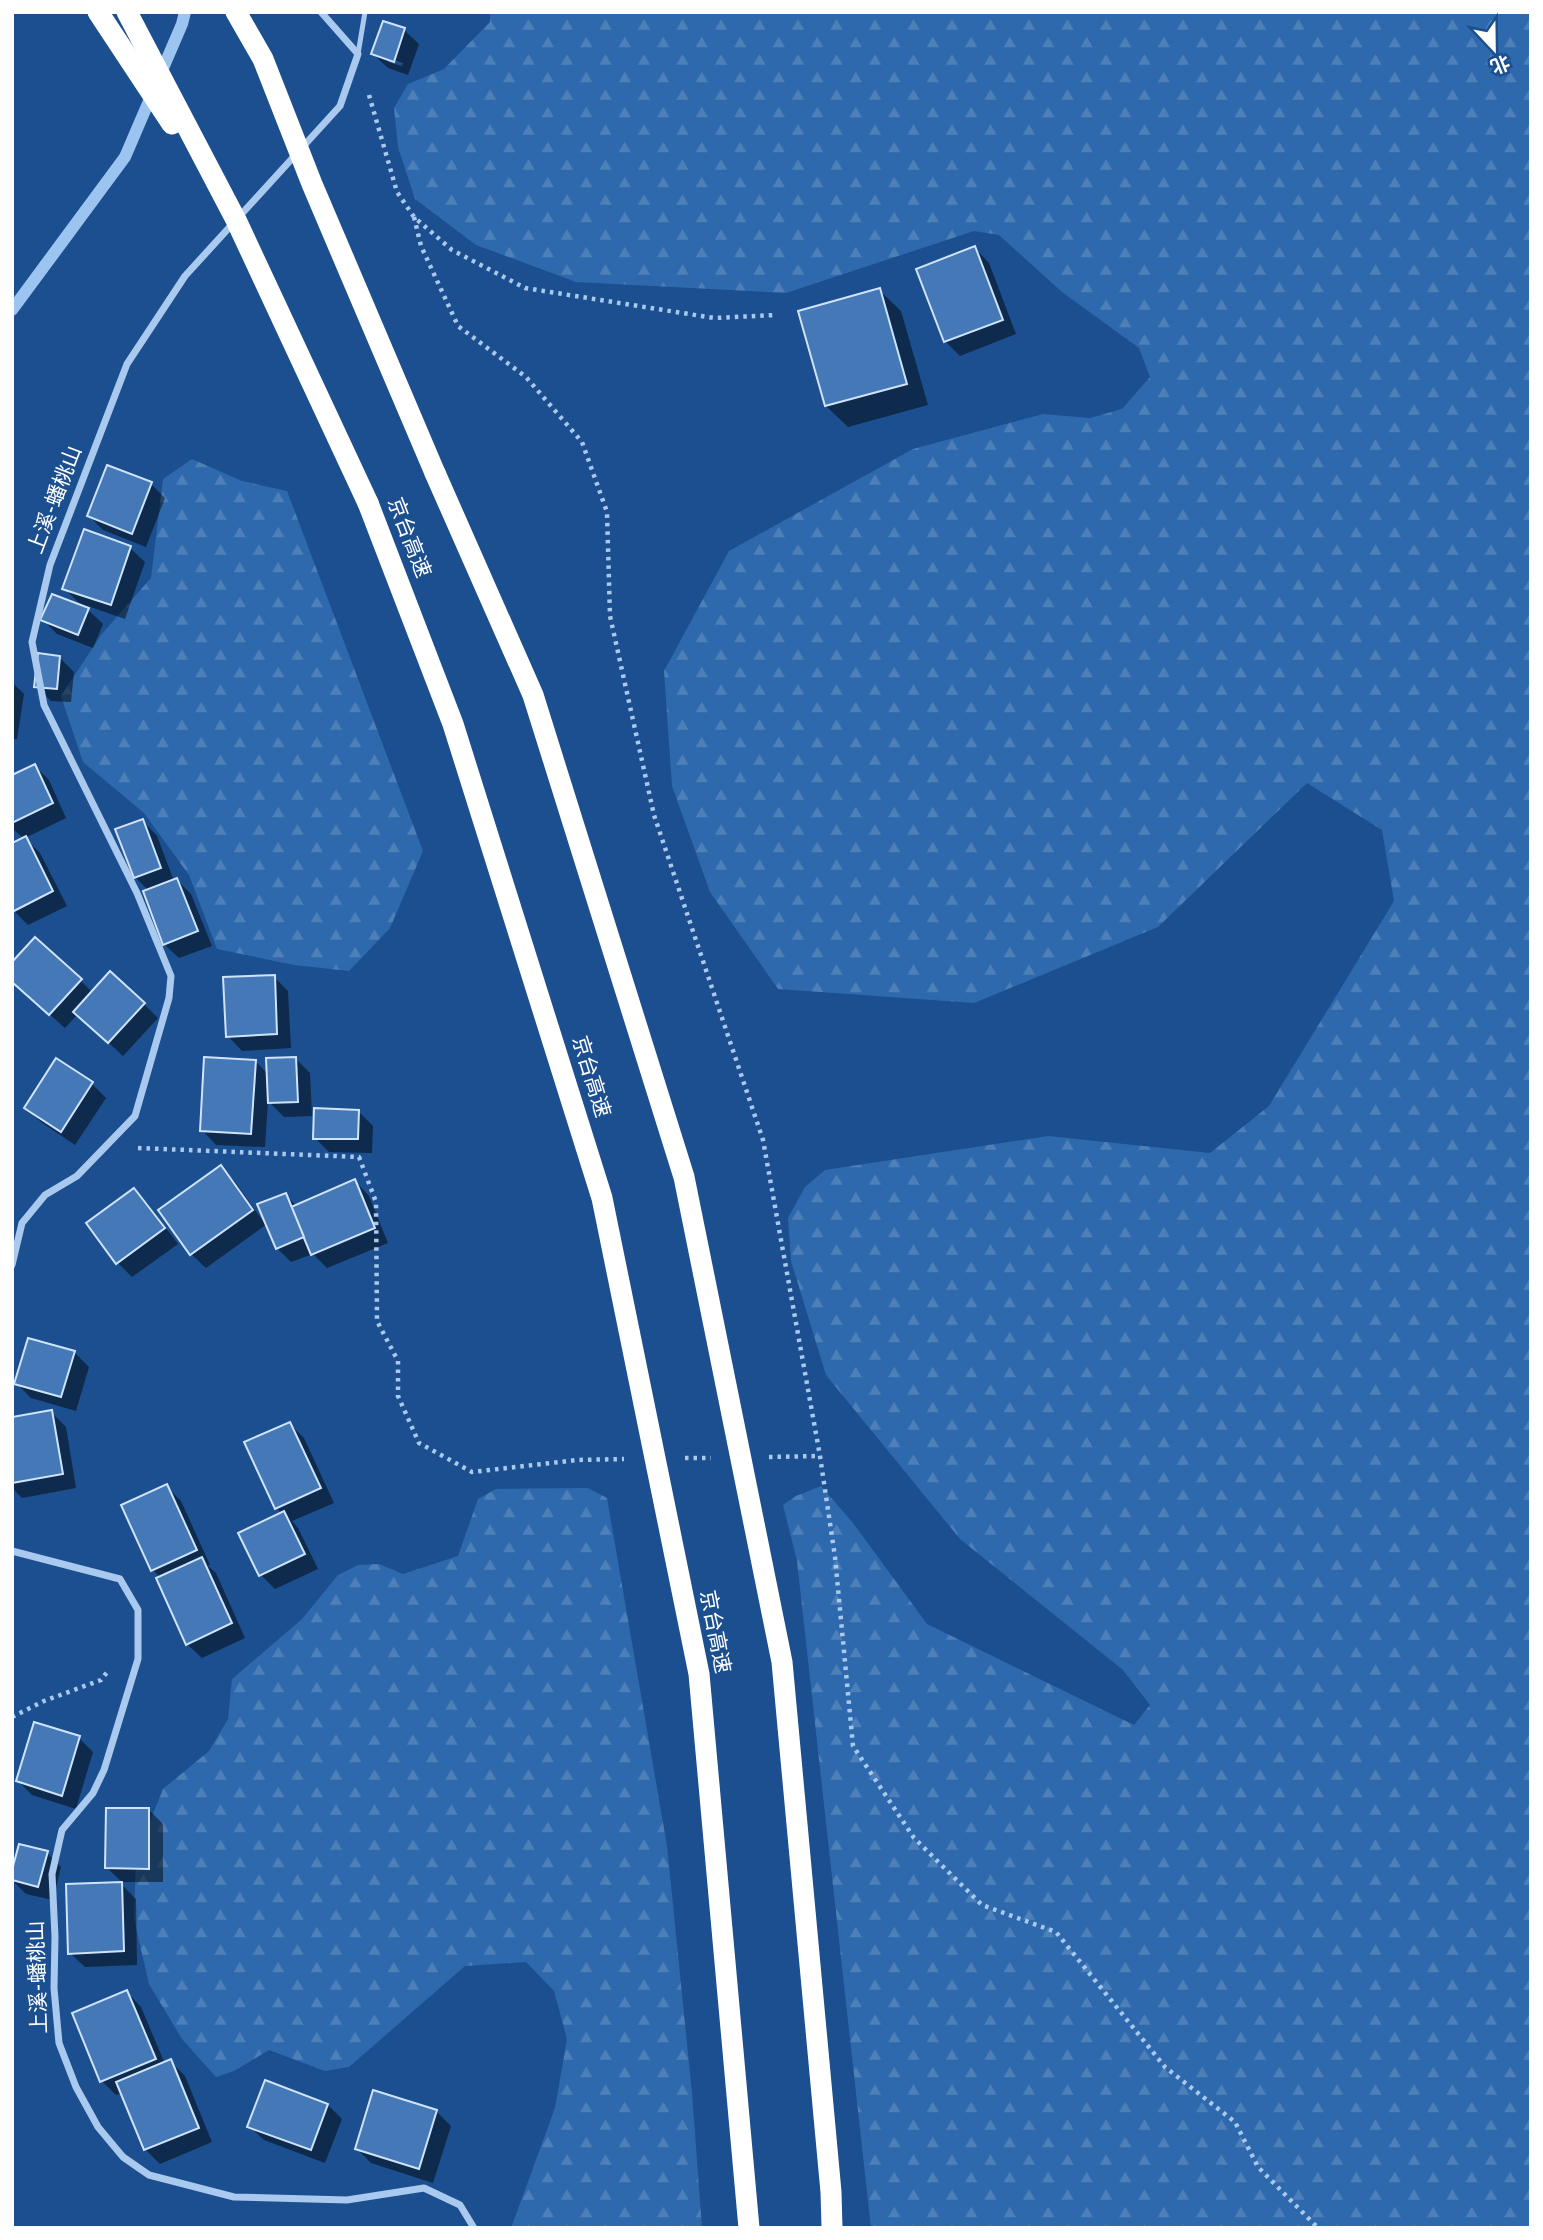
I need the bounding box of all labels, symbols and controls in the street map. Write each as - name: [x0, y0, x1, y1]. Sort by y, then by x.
- north arrow: [1459, 14, 1529, 84]
- text: 北: [1486, 48, 1513, 78]
- street label: 上溪-蟠桃山: [23, 442, 89, 558]
- street label: 京台高速: [380, 494, 436, 582]
- street label: 京台高速: [565, 1033, 615, 1121]
- street label: 京台高速: [693, 1588, 735, 1676]
- street label: 上溪-蟠桃山: [24, 1920, 54, 2034]

